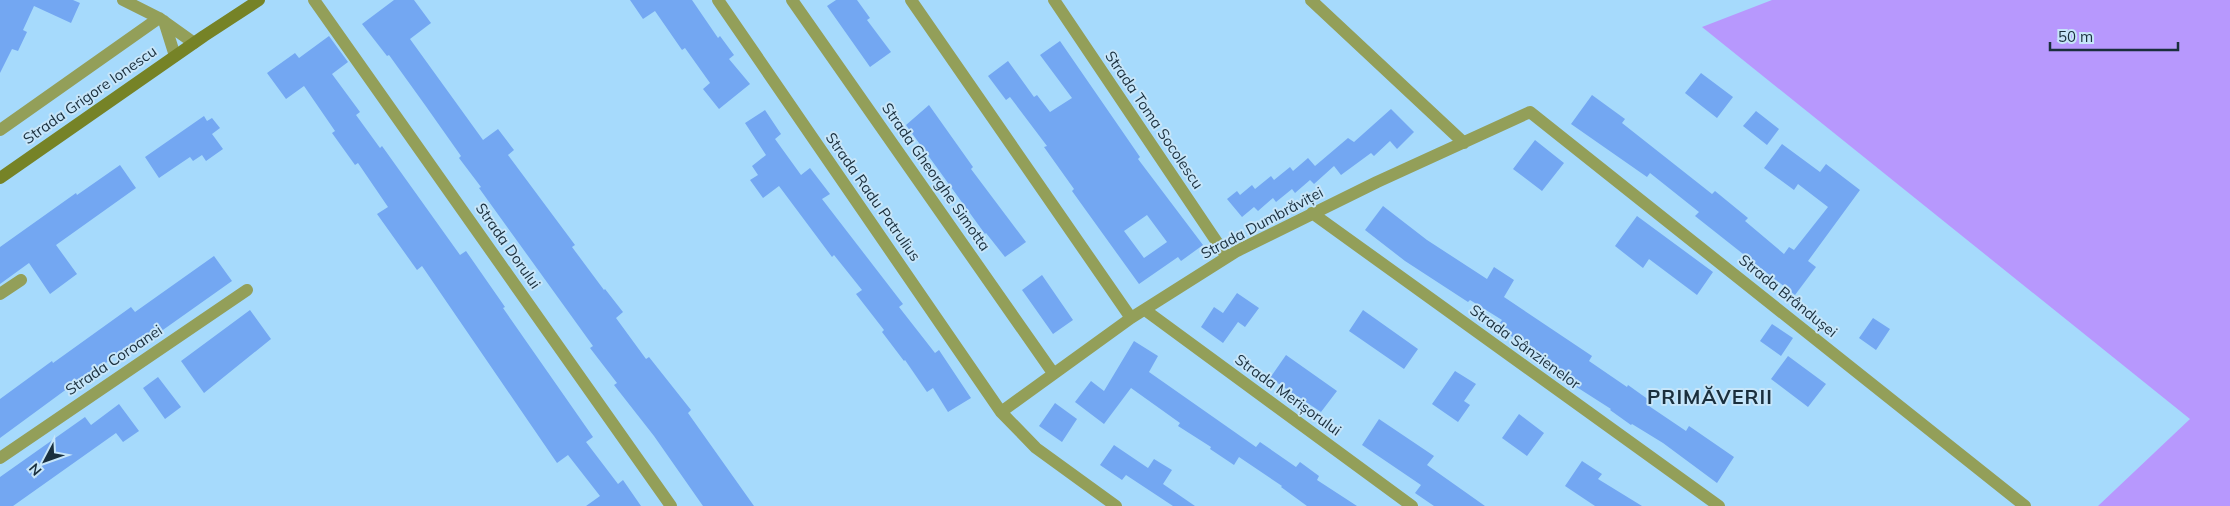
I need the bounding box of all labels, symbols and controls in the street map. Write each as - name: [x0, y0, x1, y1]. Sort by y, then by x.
- scale bar: [2050, 20, 2178, 52]
- text: 50 m: [2058, 27, 2093, 46]
- street label: Strada Grigore Ionescu: [19, 41, 160, 148]
- street label: Strada Toma Socolescu: [1101, 47, 1208, 192]
- street label: Strada Gheorghe Simotta: [878, 99, 995, 254]
- street label: Strada Radu Patrulius: [822, 129, 925, 265]
- street label: Strada Dumbrăviței: [1197, 182, 1326, 263]
- street label: Strada Dorului: [472, 199, 545, 292]
- street label: Strada Brândușei: [1735, 250, 1841, 341]
- street label: Strada Sânzienelor: [1466, 300, 1585, 393]
- street label: Strada Coroanei: [62, 320, 166, 399]
- street label: Strada Merișorului: [1231, 350, 1345, 440]
- district label: PRIMĂVERII: [1647, 384, 1773, 409]
- north arrow: [20, 436, 70, 486]
- text: N: [25, 460, 45, 479]

